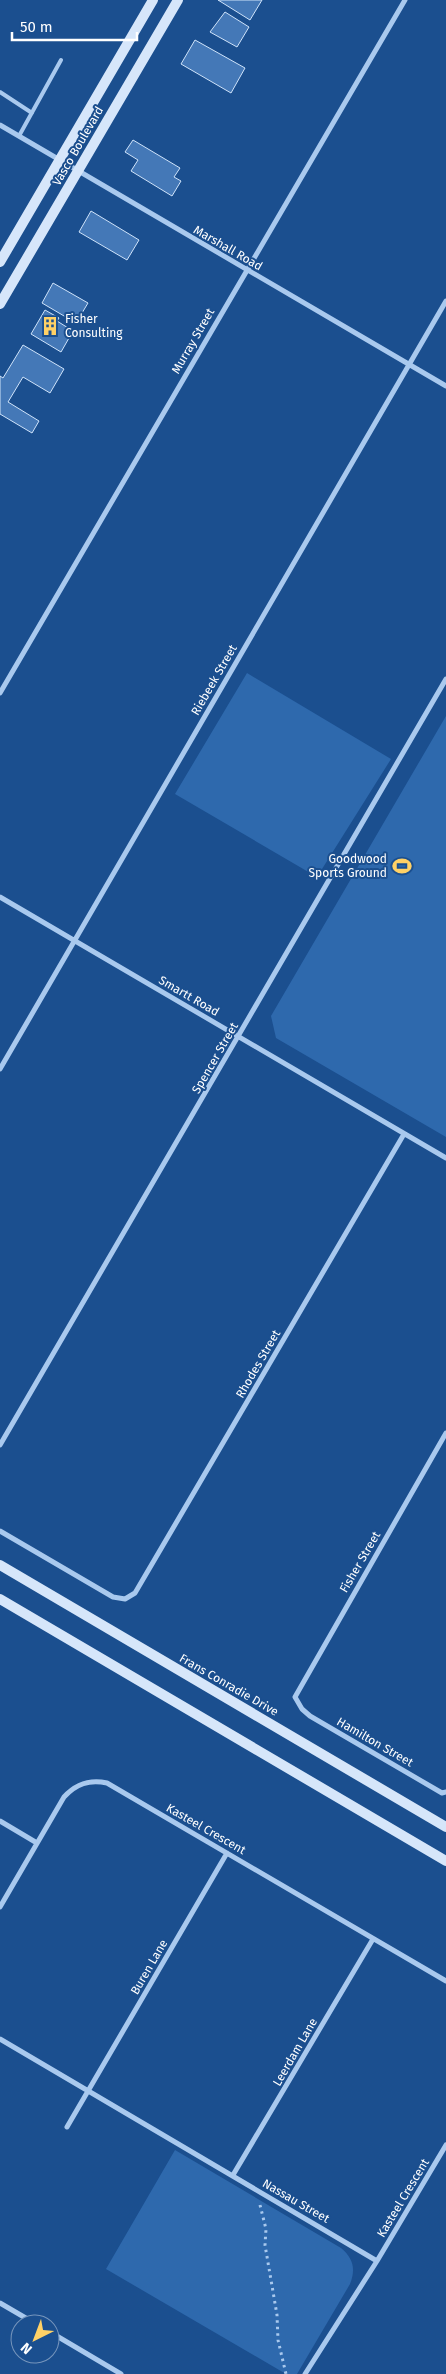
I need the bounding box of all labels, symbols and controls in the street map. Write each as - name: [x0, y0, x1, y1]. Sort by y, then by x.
- scale bar: [12, 10, 138, 42]
- text: 50 m: [20, 18, 53, 36]
- street label: Vasco Boulevard: [50, 104, 106, 188]
- street label: Marshall Road: [191, 223, 265, 273]
- street label: Murray Street: [169, 305, 218, 376]
- place label: Fisher Consulting: [65, 312, 123, 340]
- building icon: Fisher Consulting: [39, 315, 61, 337]
- street label: Riebeek Street: [188, 642, 240, 718]
- place label: Goodwood Sports Ground: [309, 852, 387, 880]
- sports icon: Goodwood Sports Ground: [391, 855, 413, 877]
- street label: Smartt Road: [156, 973, 222, 1019]
- street label: Spencer Street: [189, 1019, 241, 1096]
- street label: Rhodes Street: [233, 1327, 283, 1401]
- street label: Fisher Street: [337, 1528, 383, 1595]
- street label: Frans Conradie Drive: [177, 1651, 281, 1719]
- street label: Hamilton Street: [334, 1714, 416, 1770]
- street label: Kasteel Crescent: [164, 1801, 249, 1858]
- street label: Buren Lane: [128, 1937, 170, 1997]
- street label: Leerdam Lane: [270, 2016, 320, 2088]
- street label: Kasteel Crescent: [374, 2156, 432, 2240]
- street label: Nassau Street: [260, 2176, 332, 2226]
- north arrow: [10, 2314, 60, 2364]
- text: N: [17, 2339, 36, 2358]

